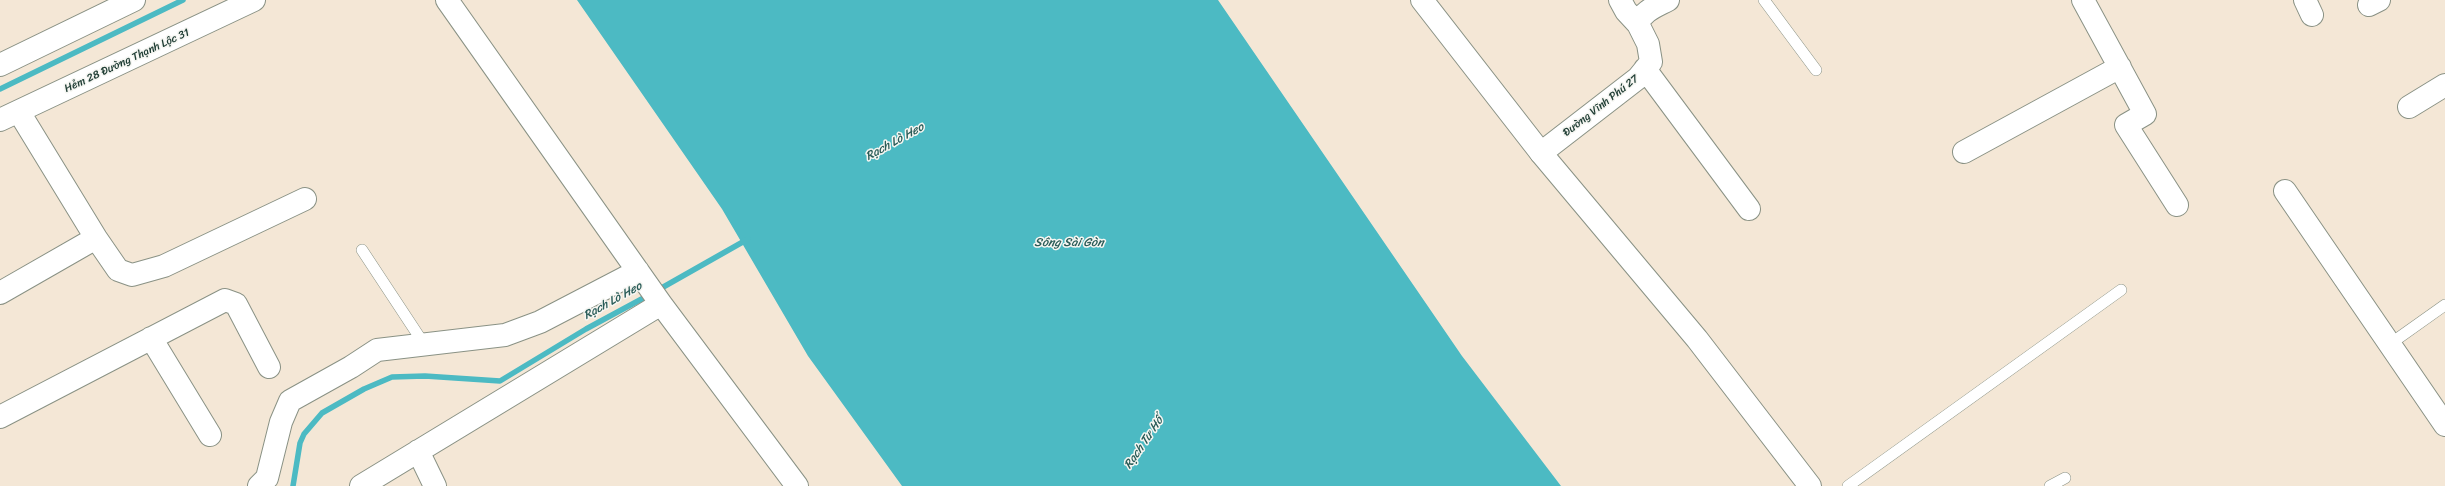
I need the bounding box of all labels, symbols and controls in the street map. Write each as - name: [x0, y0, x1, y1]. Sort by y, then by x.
- street label: Hẻm 28 Đường Thạnh Lộc 31: [62, 26, 192, 96]
- street label: Đường Vĩnh Phú 27: [1561, 72, 1641, 140]
- water label: Rạch Lò Heo: [863, 120, 927, 164]
- water label: Sông Sài Gòn: [1034, 236, 1104, 250]
- water label: Rạch Lò Heo: [581, 279, 645, 323]
- water label: Rạch Tư Hổ: [1121, 414, 1167, 472]

